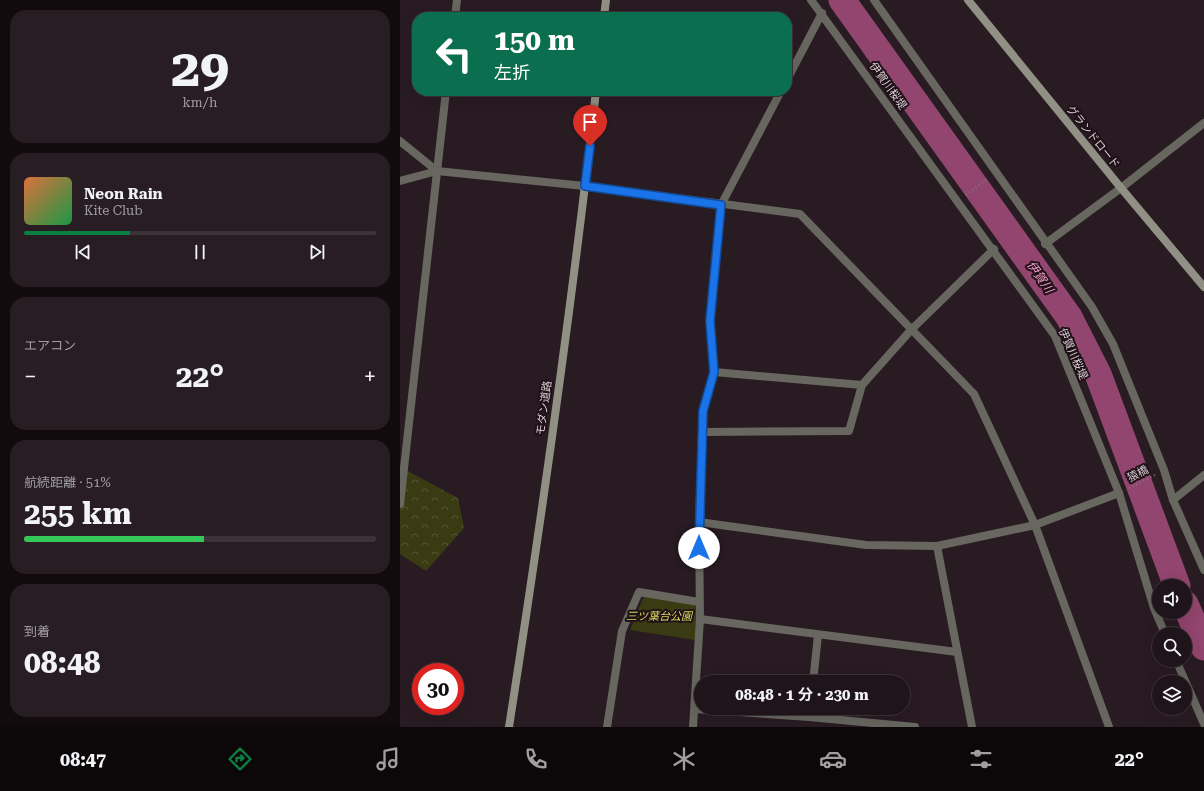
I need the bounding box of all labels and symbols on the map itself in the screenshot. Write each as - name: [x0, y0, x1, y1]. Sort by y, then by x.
- street label: 伊賀川桜堤: [867, 60, 909, 112]
- street label: グランドロード: [1064, 103, 1122, 171]
- pin: [573, 105, 607, 146]
- water label: 伊賀川: [1024, 258, 1057, 297]
- street label: 伊賀川桜堤: [1056, 326, 1090, 382]
- street label: モダン道路: [534, 380, 554, 436]
- street label: 猿橋: [1125, 463, 1151, 485]
- position arrow: [678, 527, 720, 569]
- park label: 三ツ葉台公園: [626, 610, 694, 623]
- speed limit sign: 30: [412, 663, 464, 715]

